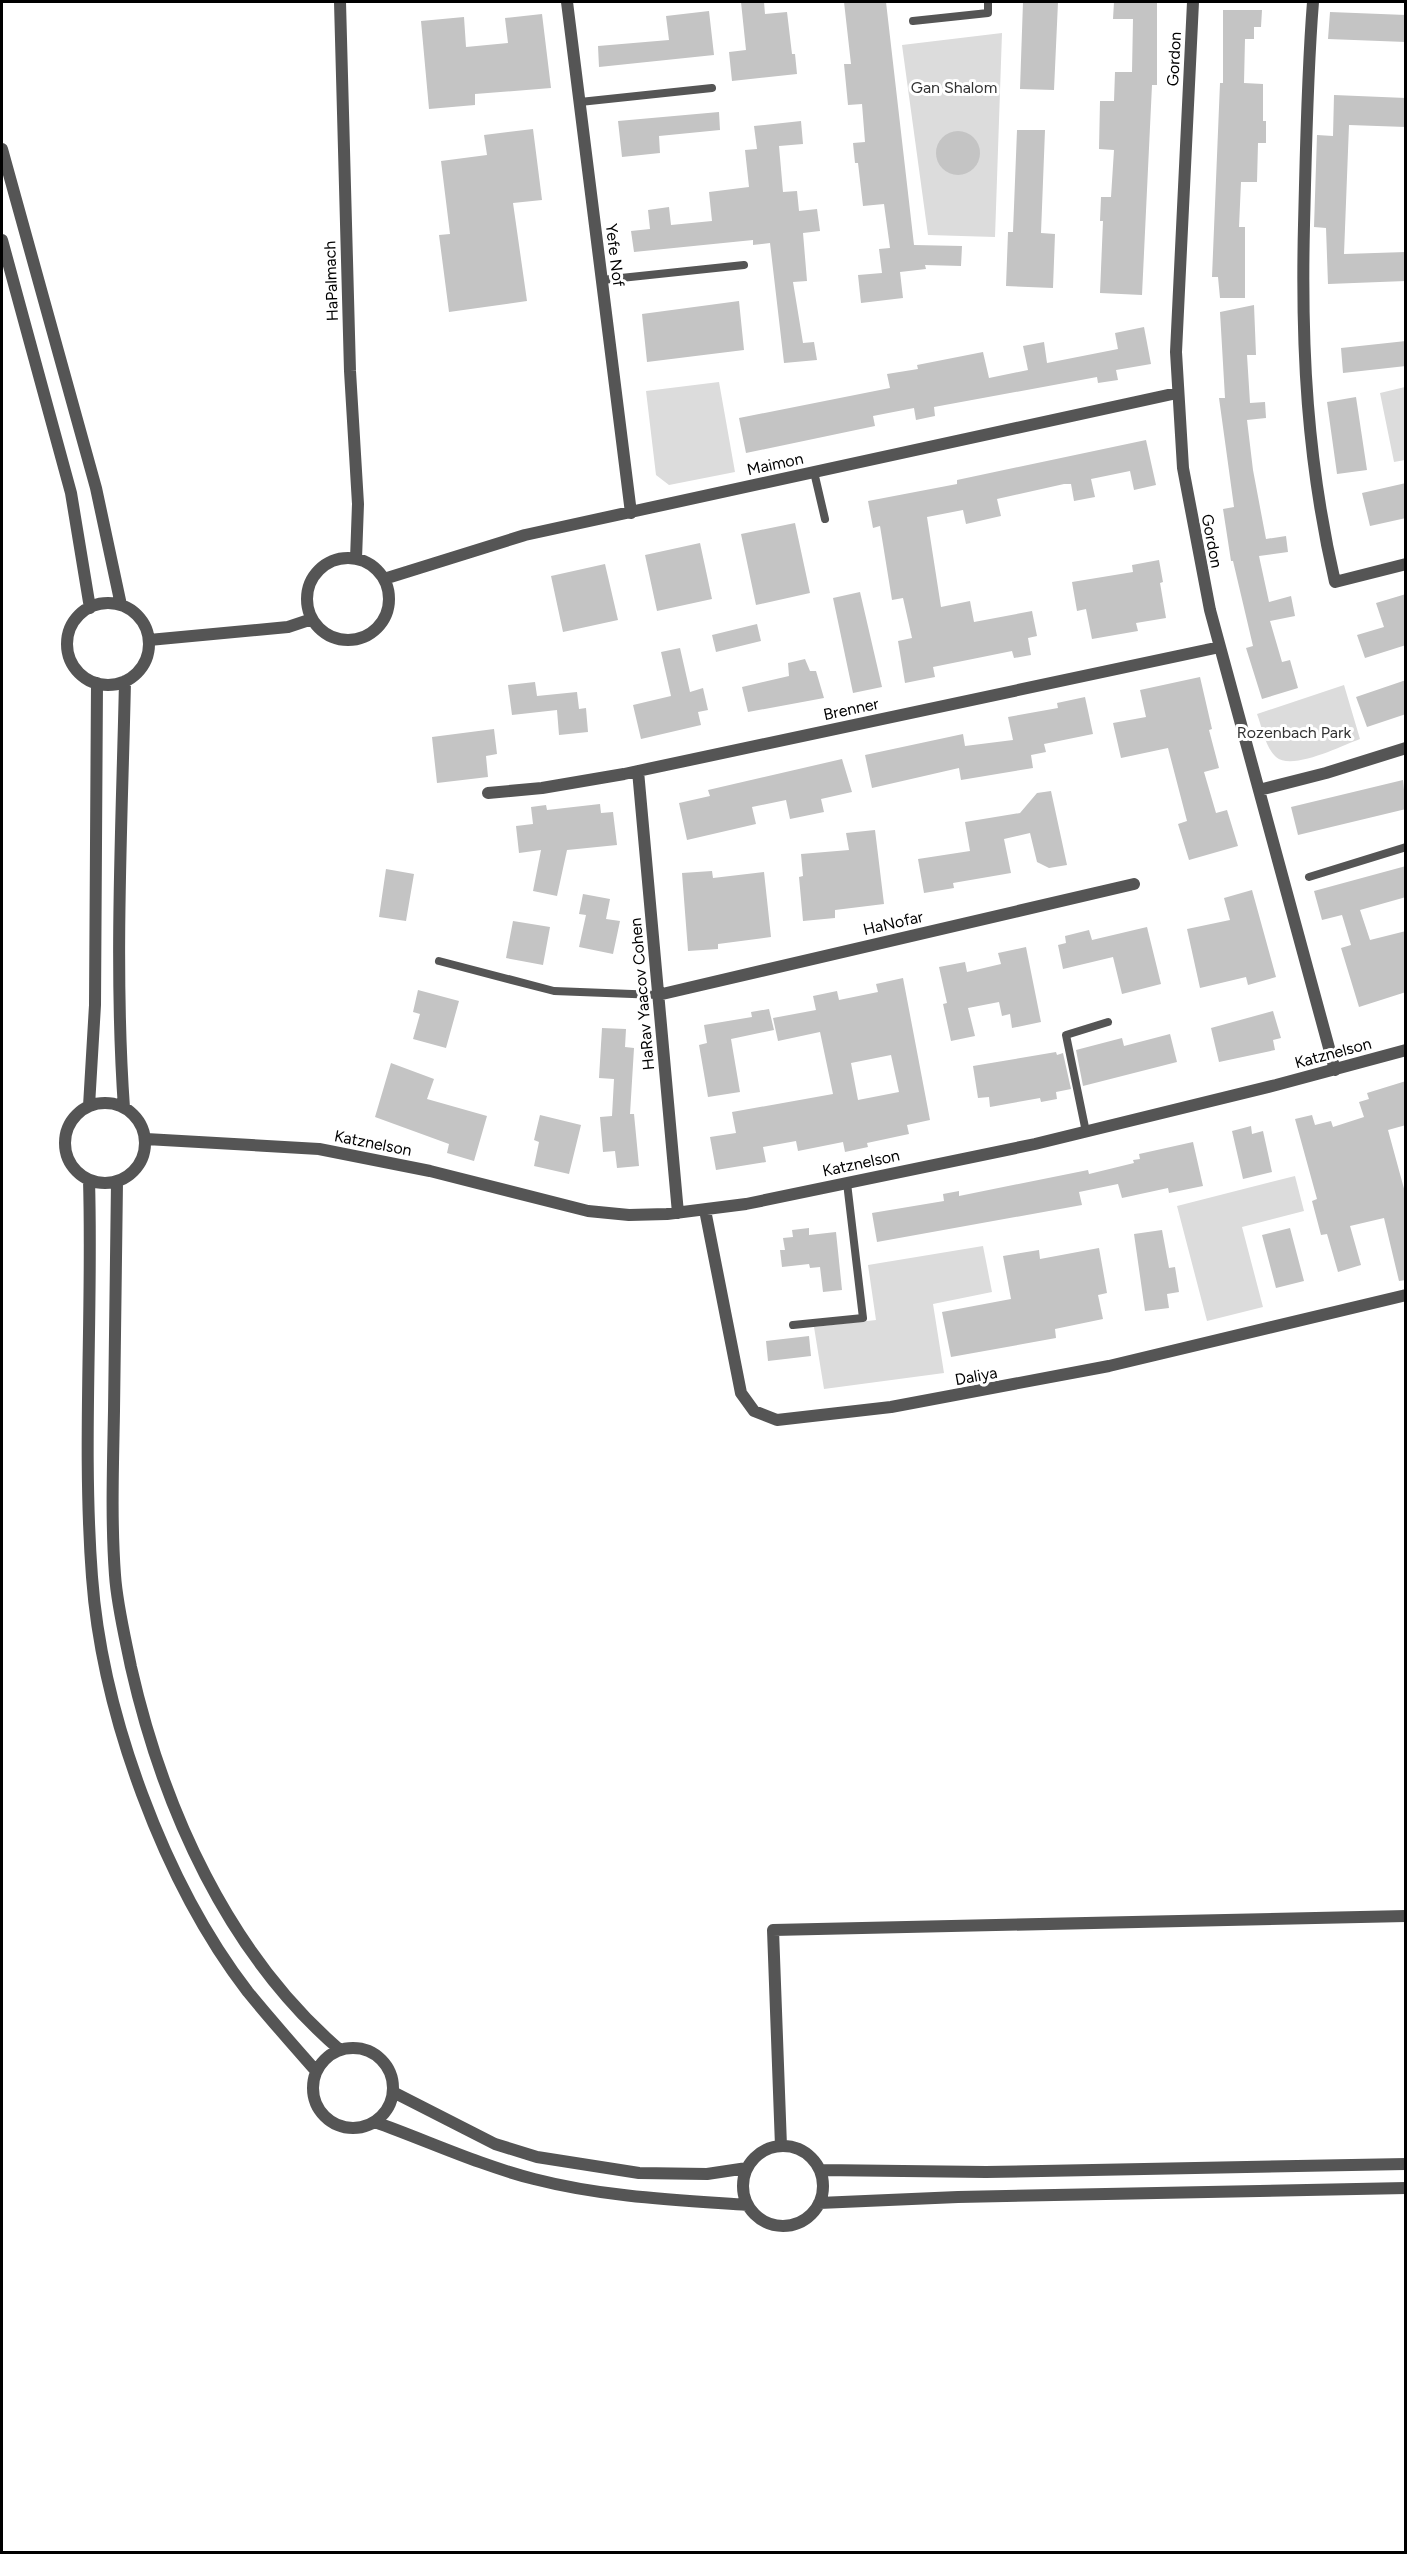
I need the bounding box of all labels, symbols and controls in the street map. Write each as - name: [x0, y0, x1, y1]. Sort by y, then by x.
- street label: Gordon: [1163, 31, 1185, 87]
- park label: Gan Shalom: [911, 78, 997, 97]
- street label: Yefe Nof: [602, 222, 628, 288]
- street label: HaPalmach: [320, 240, 342, 321]
- street label: Maimon: [745, 449, 805, 479]
- street label: Gordon: [1197, 512, 1227, 570]
- street label: Brenner: [822, 694, 881, 724]
- park label: Rozenbach Park: [1237, 723, 1351, 742]
- street label: HaNofar: [861, 907, 926, 939]
- street label: HaRav Yaacov Cohen: [626, 917, 658, 1071]
- street label: Katznelson: [1293, 1034, 1373, 1072]
- street label: Katznelson: [333, 1126, 413, 1160]
- street label: Katznelson: [821, 1146, 901, 1180]
- street label: Daliya: [953, 1363, 999, 1389]

